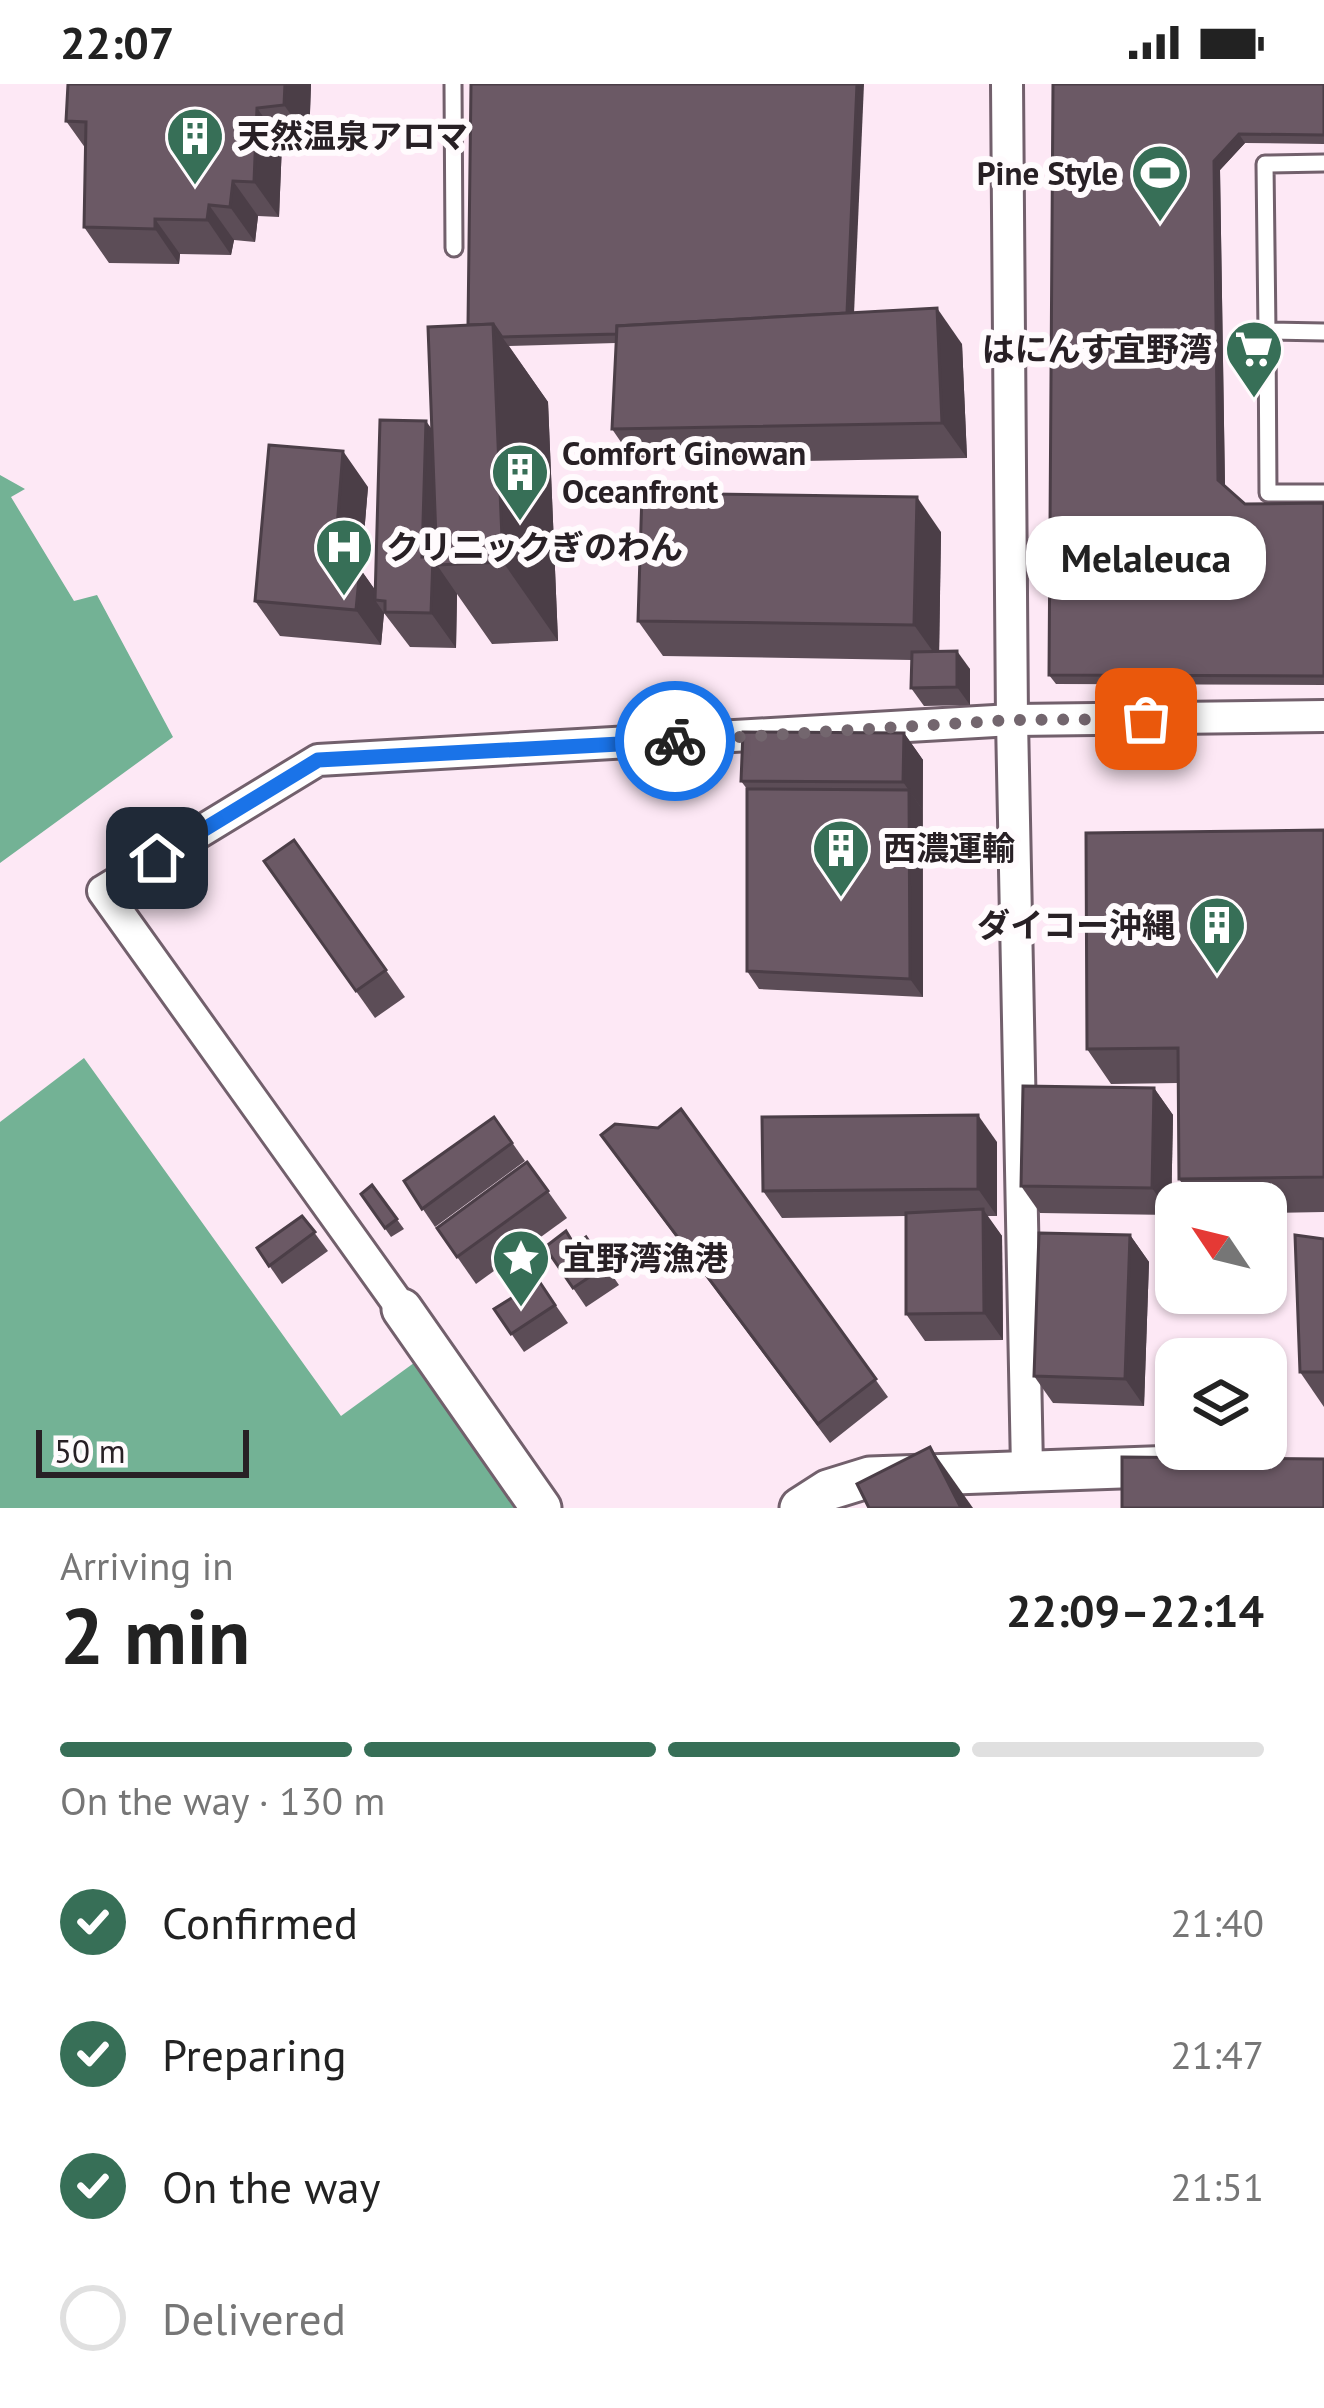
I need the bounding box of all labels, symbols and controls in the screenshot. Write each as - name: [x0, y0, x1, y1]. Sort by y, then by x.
- text: 22:07: [60, 13, 174, 71]
- building icon: 天然温泉アロマ: [164, 105, 226, 187]
- place label: 天然温泉アロマ: [237, 114, 468, 157]
- sports icon: Pine Style: [1129, 142, 1191, 224]
- place label: Pine Style: [977, 151, 1118, 194]
- supermarket icon: はにんす宜野湾: [1223, 318, 1285, 400]
- place label: はにんす宜野湾: [982, 327, 1212, 370]
- place label: Comfort Ginowan Oceanfront: [562, 431, 806, 512]
- building icon: Comfort Ginowan Oceanfront: [489, 441, 551, 523]
- callout: Melaleuca: [1026, 515, 1266, 599]
- hospital icon: クリニックぎのわん: [313, 516, 375, 598]
- place label: クリニックぎのわん: [386, 525, 683, 568]
- text: Melaleuca: [1061, 532, 1231, 583]
- pin: [1095, 668, 1197, 770]
- courier: [615, 681, 735, 801]
- icon: bag: [1113, 686, 1179, 752]
- icon: bike: [642, 708, 708, 774]
- pin: [106, 807, 208, 909]
- building icon: 西濃運輸: [810, 817, 872, 899]
- icon: home: [124, 825, 190, 891]
- place label: 西濃運輸: [883, 826, 1015, 869]
- building icon: ダイコー沖縄: [1186, 894, 1248, 976]
- place label: ダイコー沖縄: [977, 903, 1175, 946]
- north arrow: [1155, 1182, 1287, 1314]
- map controls: [1155, 1182, 1287, 1470]
- place icon: 宜野湾漁港: [490, 1227, 552, 1309]
- place label: 宜野湾漁港: [563, 1236, 728, 1279]
- button: layers: [1155, 1338, 1287, 1470]
- scale bar: [36, 1424, 249, 1477]
- text: 50 m: [54, 1429, 126, 1472]
- text: Arriving in: [60, 1540, 234, 1591]
- text: 22:09–22:14: [1006, 1581, 1264, 1639]
- text: 2 min: [60, 1585, 250, 1686]
- text: On the way · 130 m: [60, 1775, 385, 1826]
- icon: check: [60, 1889, 126, 1955]
- text: Confirmed: [162, 1893, 358, 1951]
- text: 21:40: [1170, 1897, 1264, 1948]
- icon: check: [60, 2021, 126, 2087]
- text: Preparing: [162, 2025, 347, 2083]
- text: 21:47: [1170, 2029, 1264, 2080]
- icon: check: [60, 2153, 126, 2219]
- text: On the way: [162, 2157, 381, 2215]
- text: 21:51: [1170, 2161, 1264, 2212]
- text: Delivered: [162, 2289, 346, 2347]

